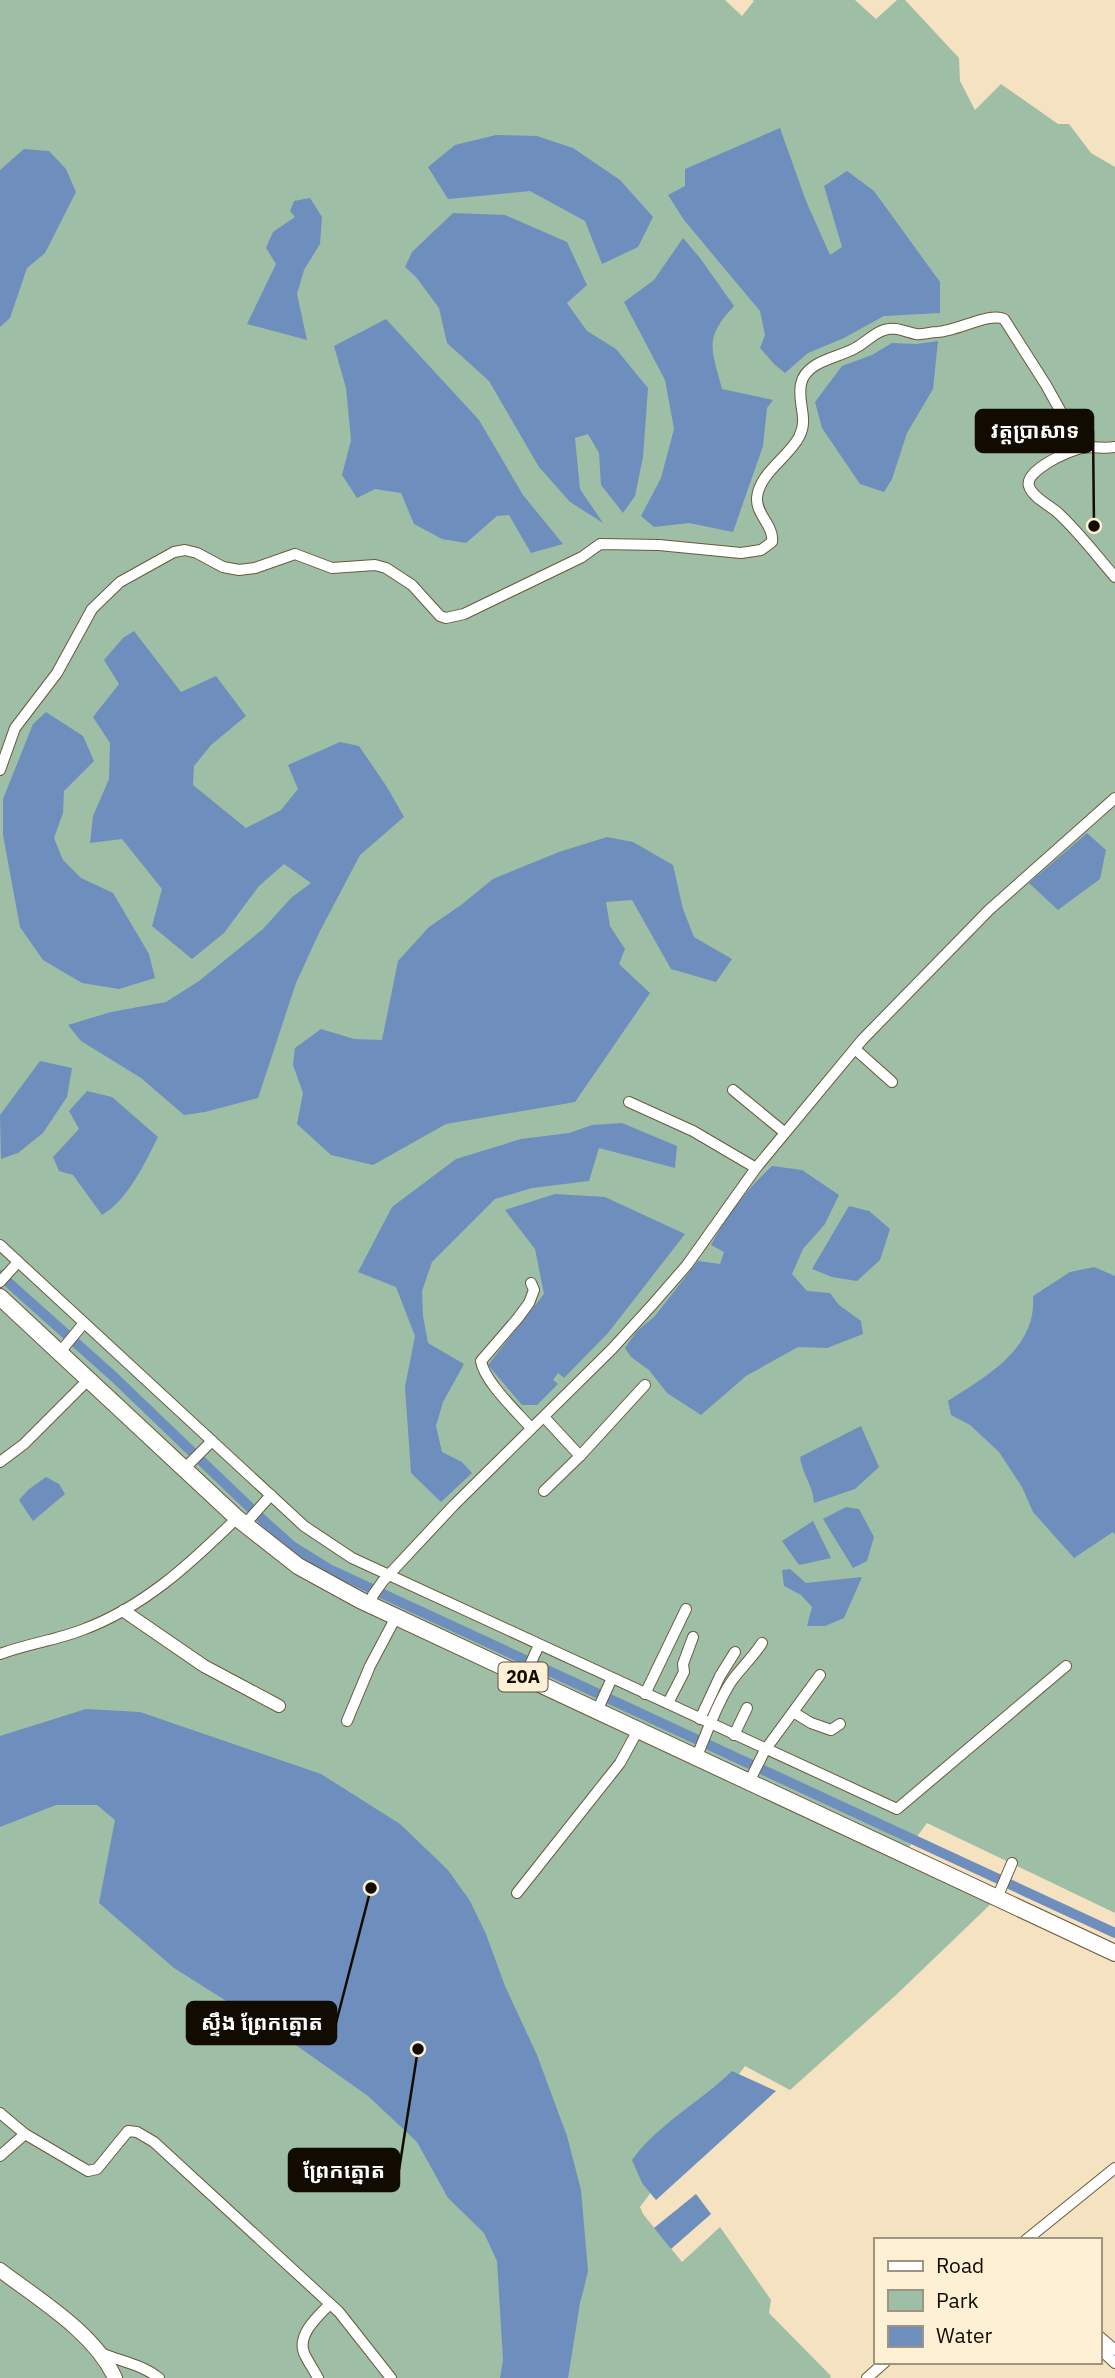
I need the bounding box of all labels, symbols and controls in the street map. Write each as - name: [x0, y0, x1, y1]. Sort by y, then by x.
- callout: វត្តប្រាសាទ: [976, 410, 1093, 452]
- text: វត្តប្រាសាទ: [991, 416, 1079, 445]
- road number: 20A: [498, 1662, 548, 1692]
- callout: ស្ទឹង ព្រែកត្នោត: [187, 2002, 336, 2044]
- text: ស្ទឹង ព្រែកត្នោត: [201, 2008, 323, 2037]
- callout: ព្រែកត្នោត: [289, 2149, 399, 2191]
- text: ព្រែកត្នោត: [303, 2156, 385, 2185]
- legend: [874, 2238, 1101, 2364]
- text: Road: [936, 2251, 984, 2279]
- text: Park: [936, 2286, 979, 2314]
- text: Water: [936, 2321, 993, 2349]

